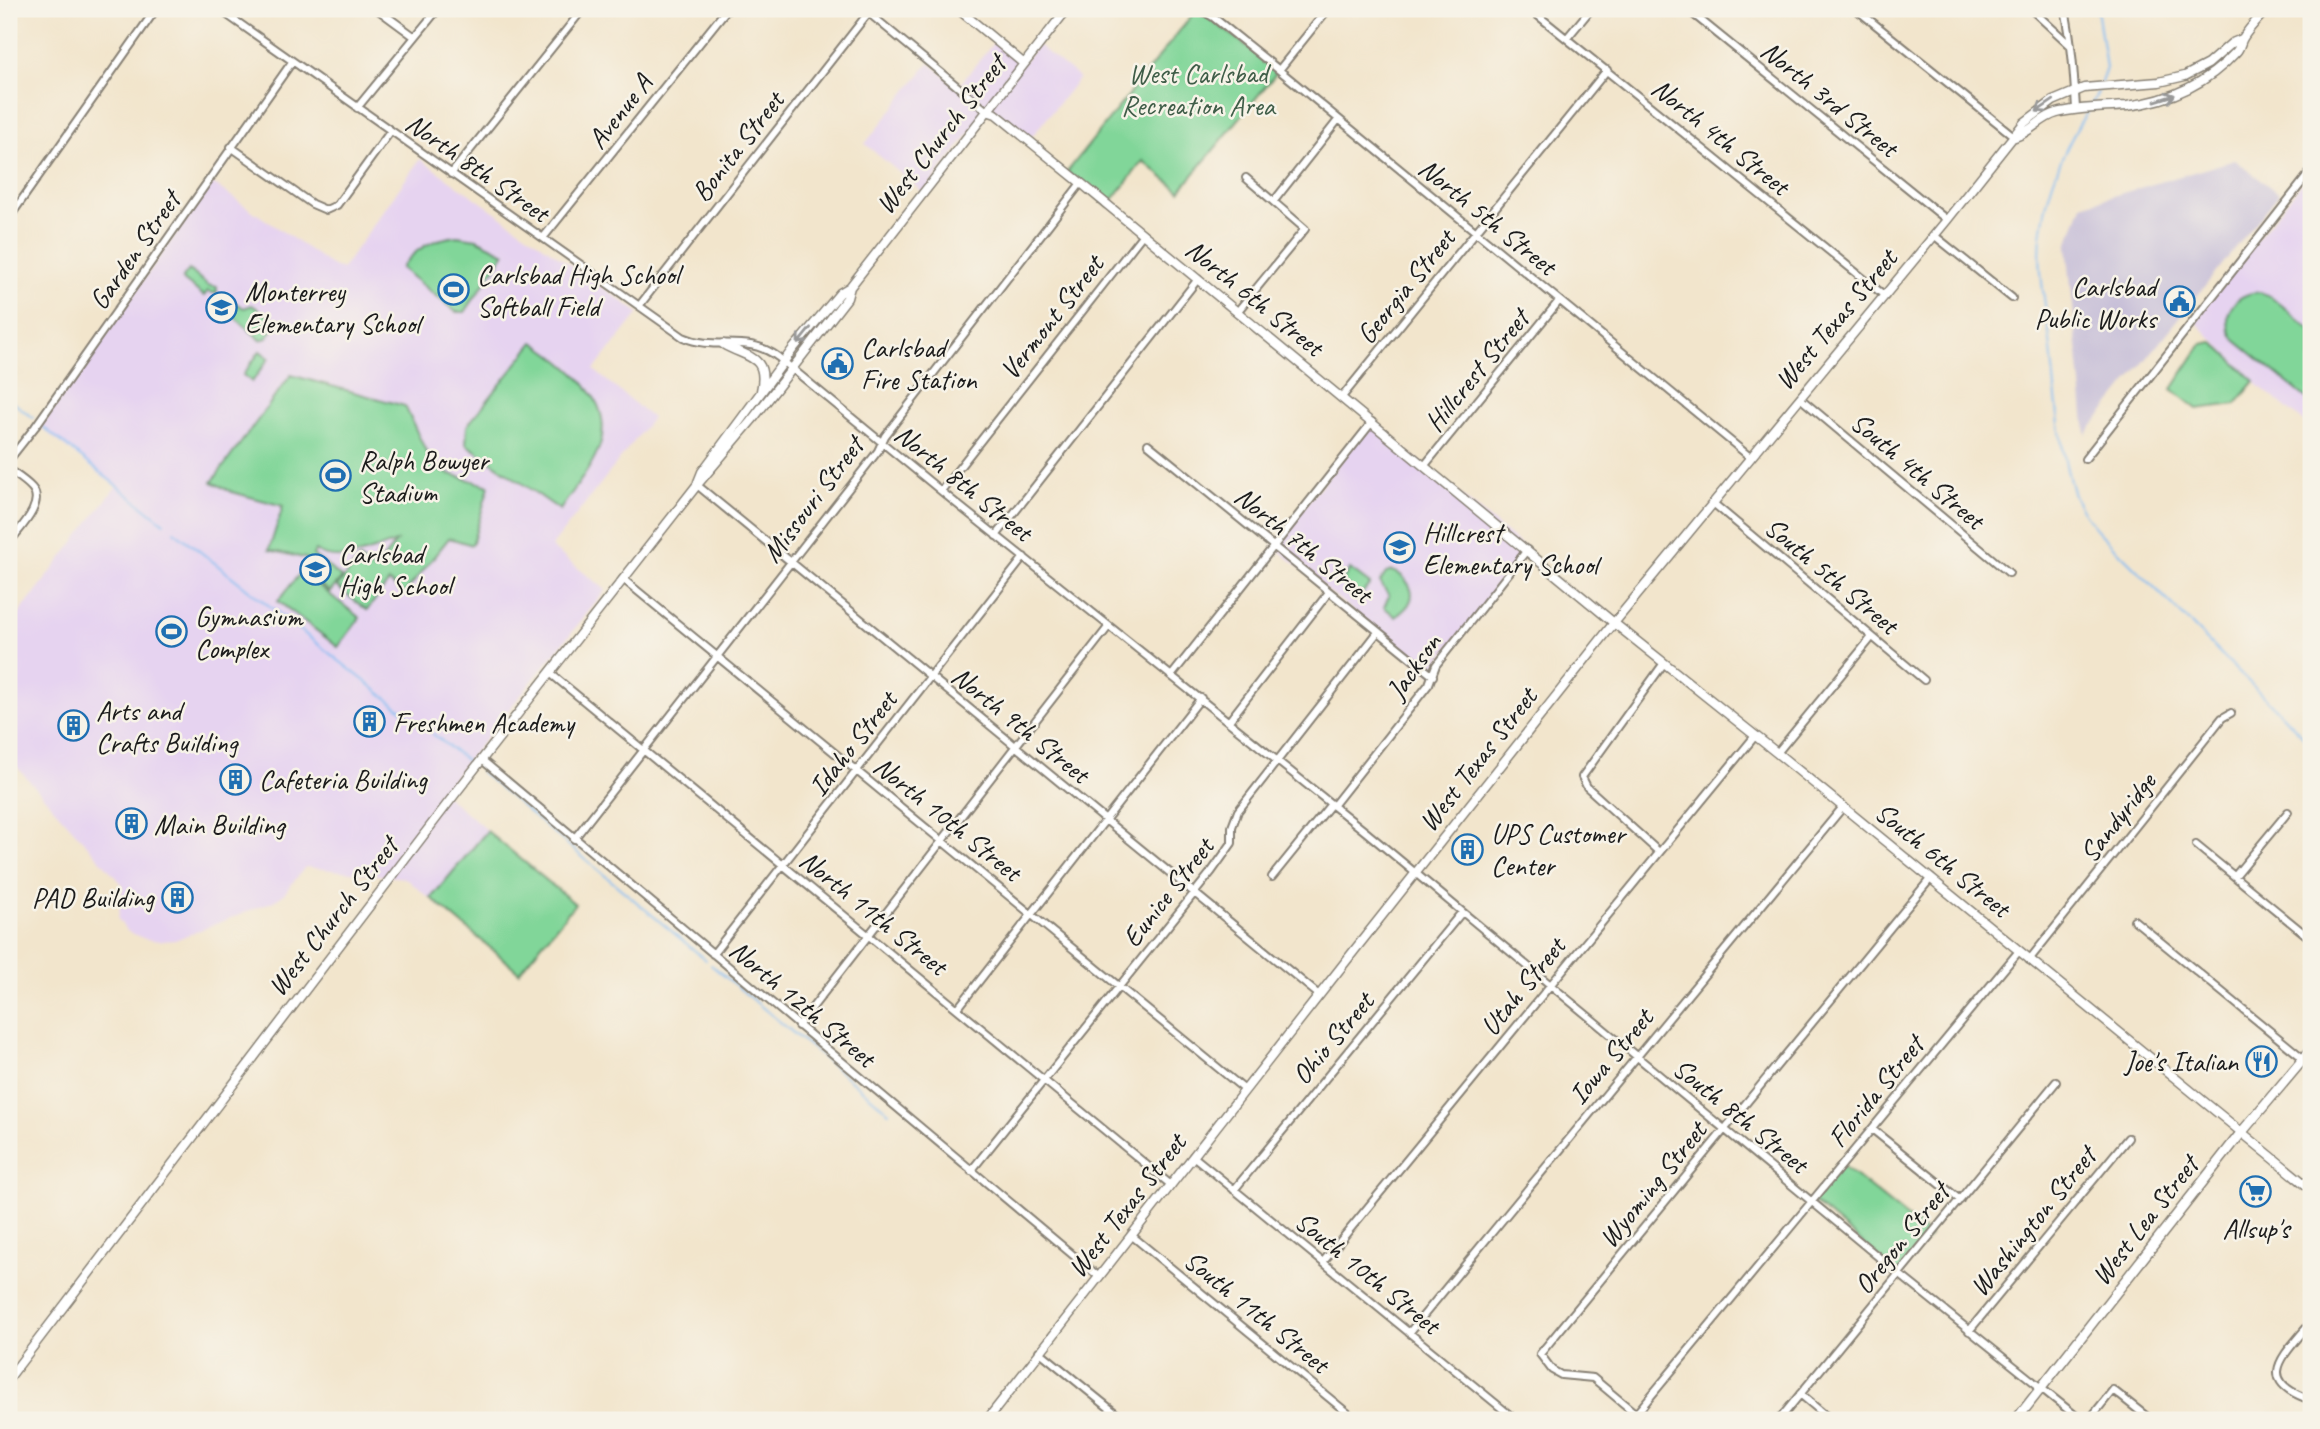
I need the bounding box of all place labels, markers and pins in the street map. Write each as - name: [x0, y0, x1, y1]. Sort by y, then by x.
- place label: Carlsbad High School Softball Field: [477, 257, 685, 324]
- place label: Carlsbad Public Works: [2035, 269, 2160, 336]
- sports icon: Carlsbad High School Softball Field: [437, 273, 471, 307]
- place label: Monterrey Elementary School: [245, 274, 425, 341]
- public building icon: Carlsbad Public Works: [2162, 285, 2196, 319]
- school or university icon: Monterrey Elementary School: [205, 290, 239, 324]
- place label: Carlsbad Fire Station: [861, 330, 978, 397]
- public building icon: Carlsbad Fire Station: [821, 346, 855, 380]
- place label: Ralph Bowyer Stadium: [359, 443, 490, 510]
- sports icon: Ralph Bowyer Stadium: [319, 459, 353, 493]
- place label: Hillcrest Elementary School: [1423, 515, 1603, 582]
- school or university icon: Hillcrest Elementary School: [1383, 531, 1417, 565]
- place label: Carlsbad High School: [339, 536, 457, 603]
- school or university icon: Carlsbad High School: [299, 552, 333, 586]
- place label: Gymnasium Complex: [195, 599, 304, 666]
- sports icon: Gymnasium Complex: [155, 615, 189, 649]
- place label: Arts and Crafts Building: [96, 693, 240, 760]
- building icon: Freshmen Academy: [353, 705, 387, 739]
- place label: Freshmen Academy: [393, 705, 576, 740]
- building icon: Arts and Crafts Building: [56, 709, 90, 743]
- building icon: Cafeteria Building: [219, 762, 253, 796]
- place label: Cafeteria Building: [259, 762, 428, 797]
- building icon: Main Building: [114, 807, 148, 841]
- place label: Main Building: [154, 807, 287, 842]
- place label: UPS Customer Center: [1491, 816, 1628, 883]
- building icon: UPS Customer Center: [1451, 832, 1485, 866]
- place label: PAD Building: [32, 880, 155, 915]
- building icon: PAD Building: [160, 880, 194, 914]
- place label: Joe's Italian: [2122, 1044, 2239, 1079]
- restaurant icon: Joe's Italian: [2244, 1044, 2278, 1078]
- supermarket icon: Allsup's: [2239, 1174, 2273, 1208]
- place label: Allsup's: [2223, 1211, 2292, 1246]

